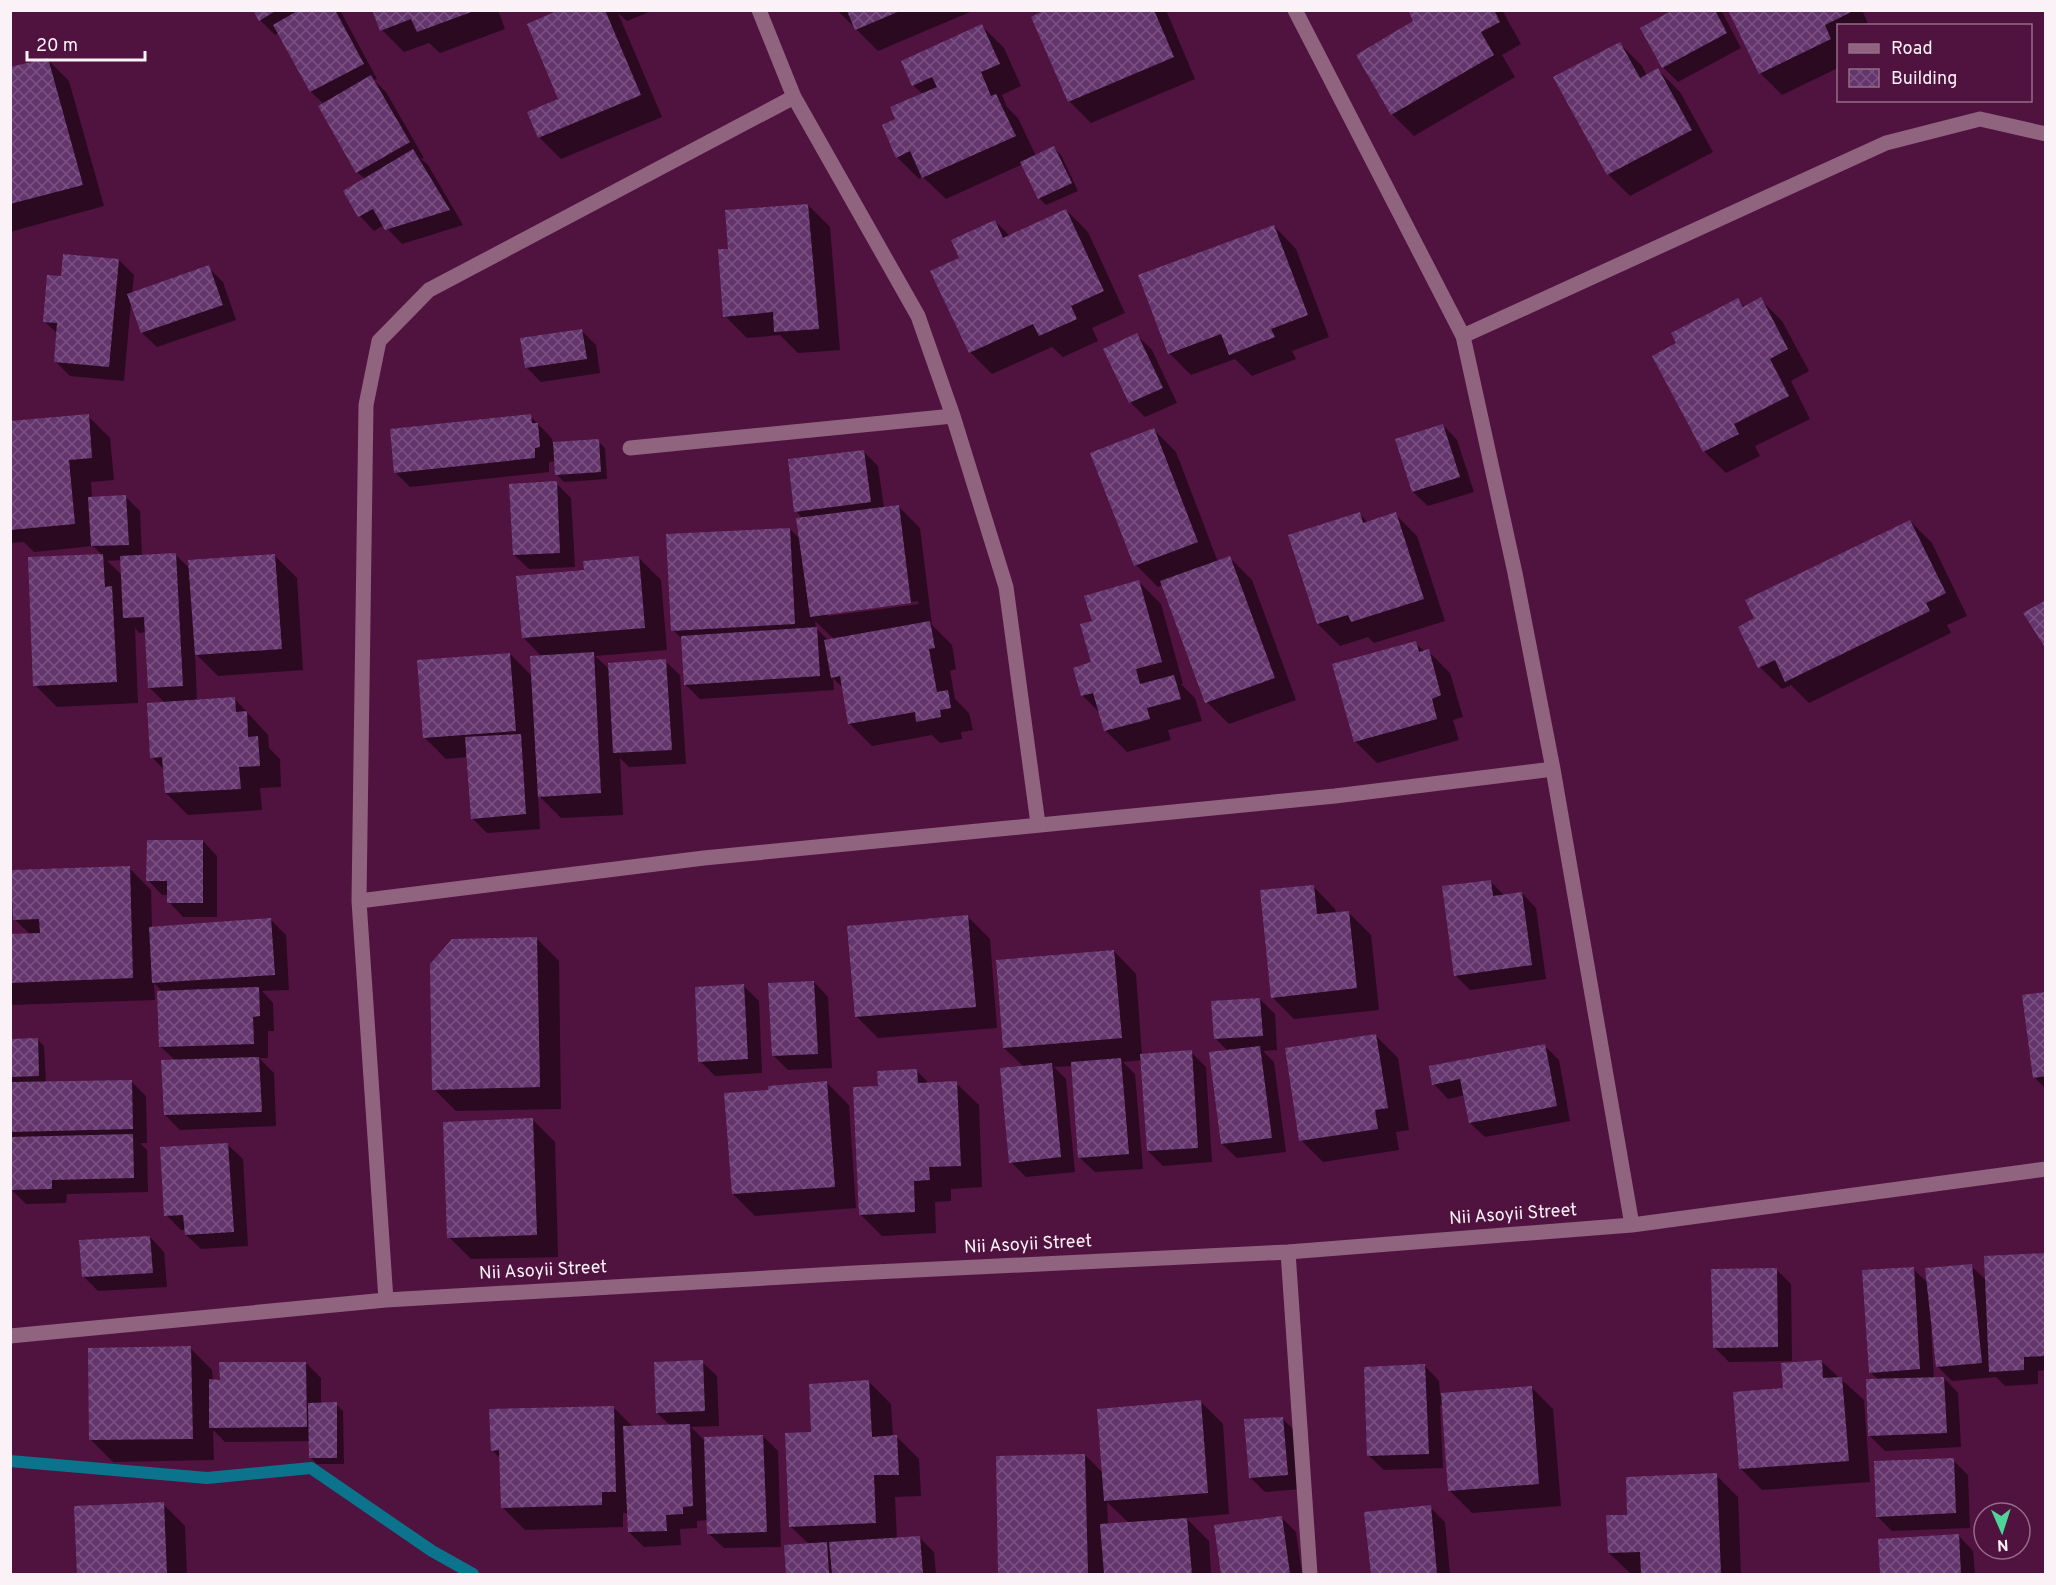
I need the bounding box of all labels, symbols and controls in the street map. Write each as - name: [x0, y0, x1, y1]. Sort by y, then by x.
- scale bar: [27, 24, 146, 62]
- legend: [1837, 24, 2032, 102]
- text: 20 m: [36, 35, 78, 58]
- text: Road: [1891, 38, 1933, 61]
- text: Building: [1891, 68, 1957, 91]
- street label: Nii Asoyii Street: [1448, 1199, 1578, 1231]
- street label: Nii Asoyii Street: [963, 1230, 1093, 1260]
- street label: Nii Asoyii Street: [478, 1256, 608, 1286]
- north arrow: [1972, 1501, 2032, 1561]
- text: N: [1996, 1534, 2009, 1554]

